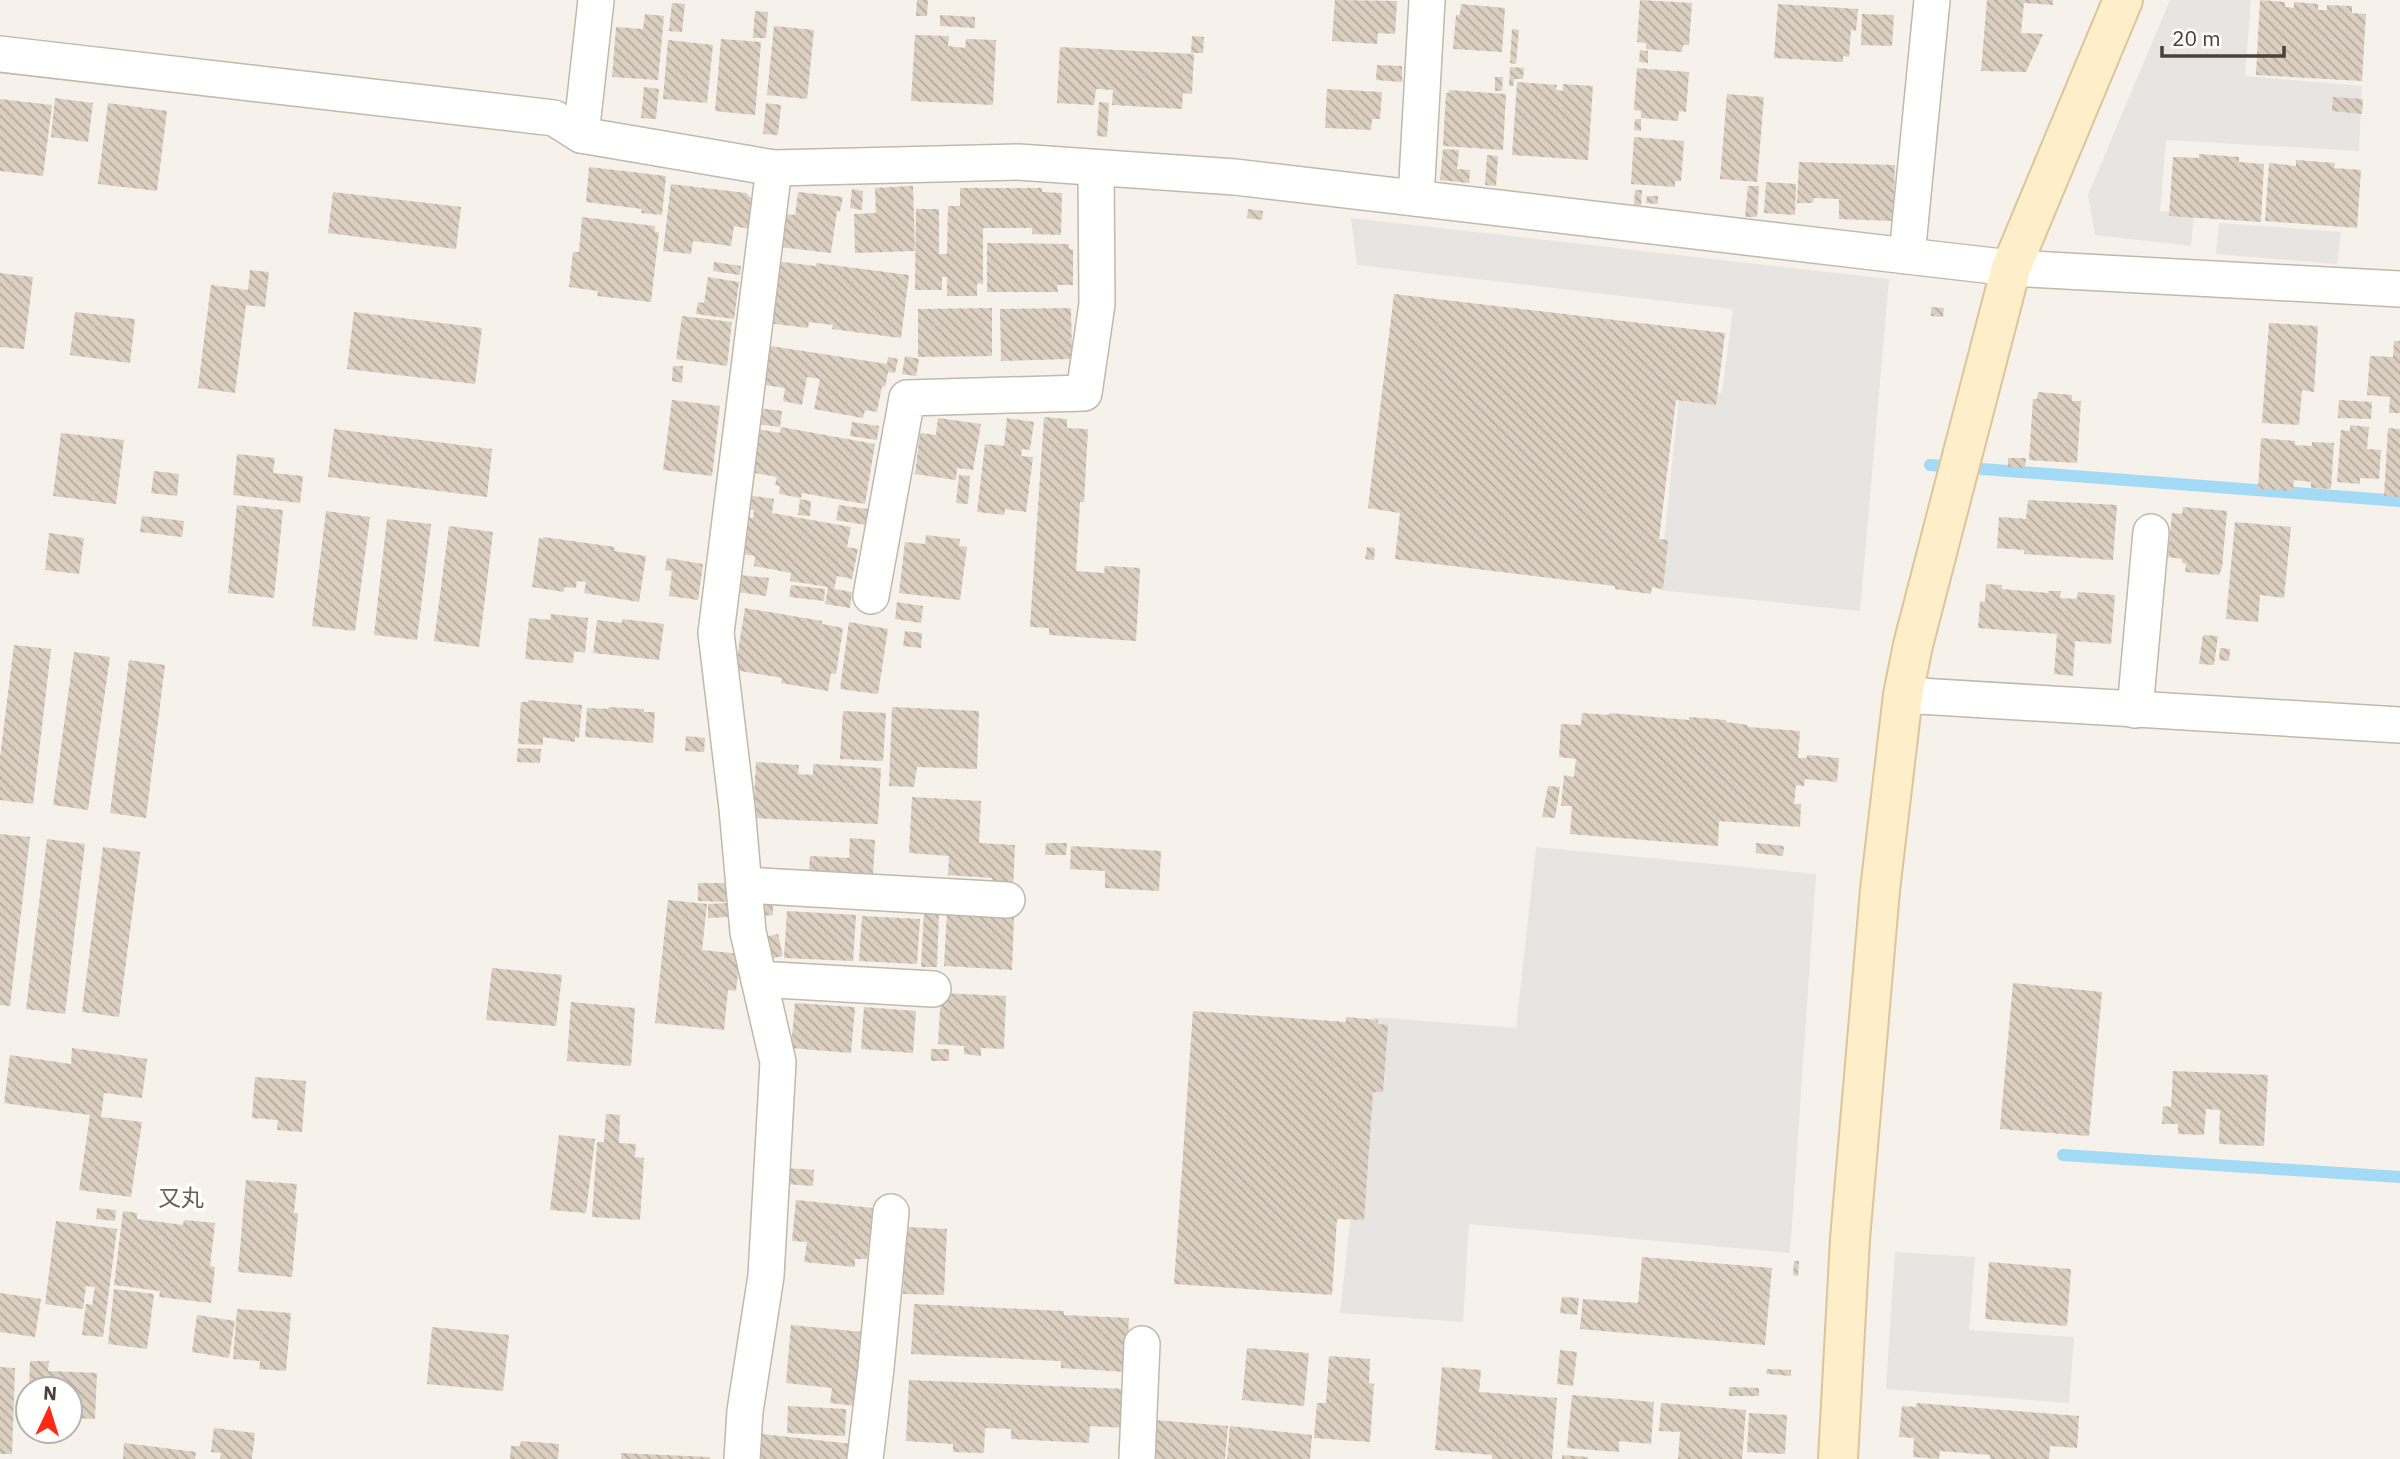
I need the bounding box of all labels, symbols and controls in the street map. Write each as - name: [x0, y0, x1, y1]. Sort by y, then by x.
- scale bar: [2162, 14, 2284, 58]
- text: 20 m: [2172, 24, 2221, 52]
- district label: 又丸: [158, 1182, 204, 1212]
- north arrow: [14, 1375, 84, 1445]
- text: N: [42, 1381, 58, 1405]

